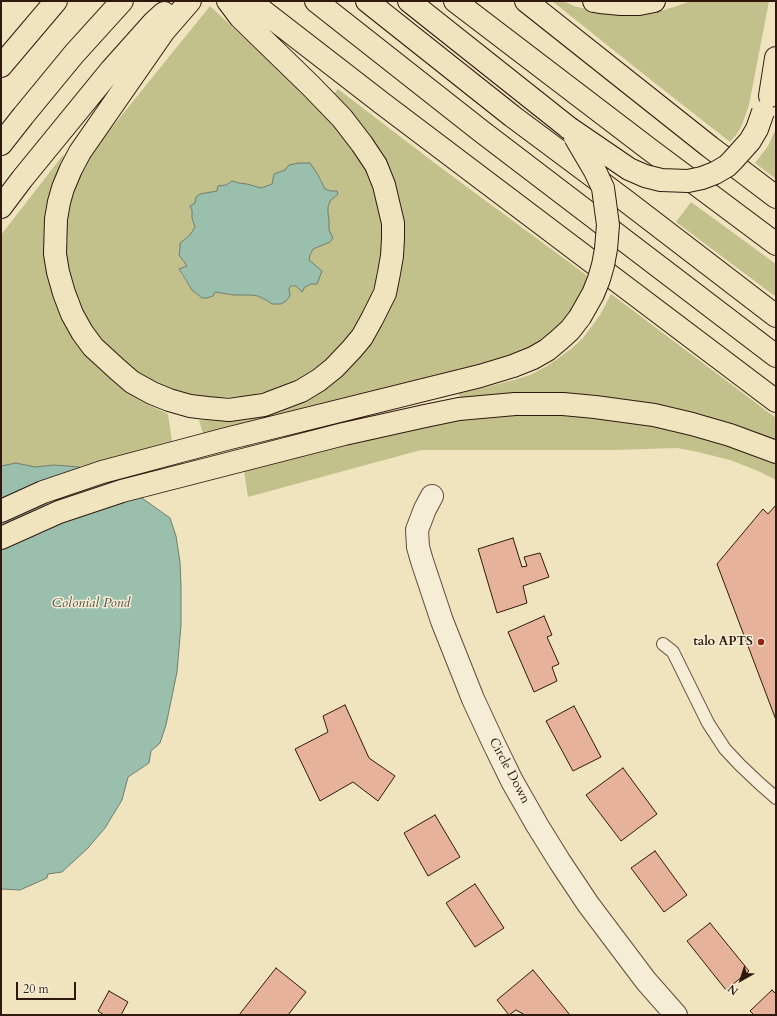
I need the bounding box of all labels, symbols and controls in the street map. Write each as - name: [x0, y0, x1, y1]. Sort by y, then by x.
- water label: Colonial Pond: [52, 596, 130, 612]
- place label: talo APTS: [693, 634, 753, 650]
- marker: talo APTS: [756, 637, 766, 647]
- street label: Circle Down: [485, 735, 533, 807]
- north arrow: [721, 960, 761, 1000]
- scale bar: [18, 974, 78, 1000]
- text: 20 m: [23, 981, 49, 997]
- text: N: [725, 981, 742, 999]

